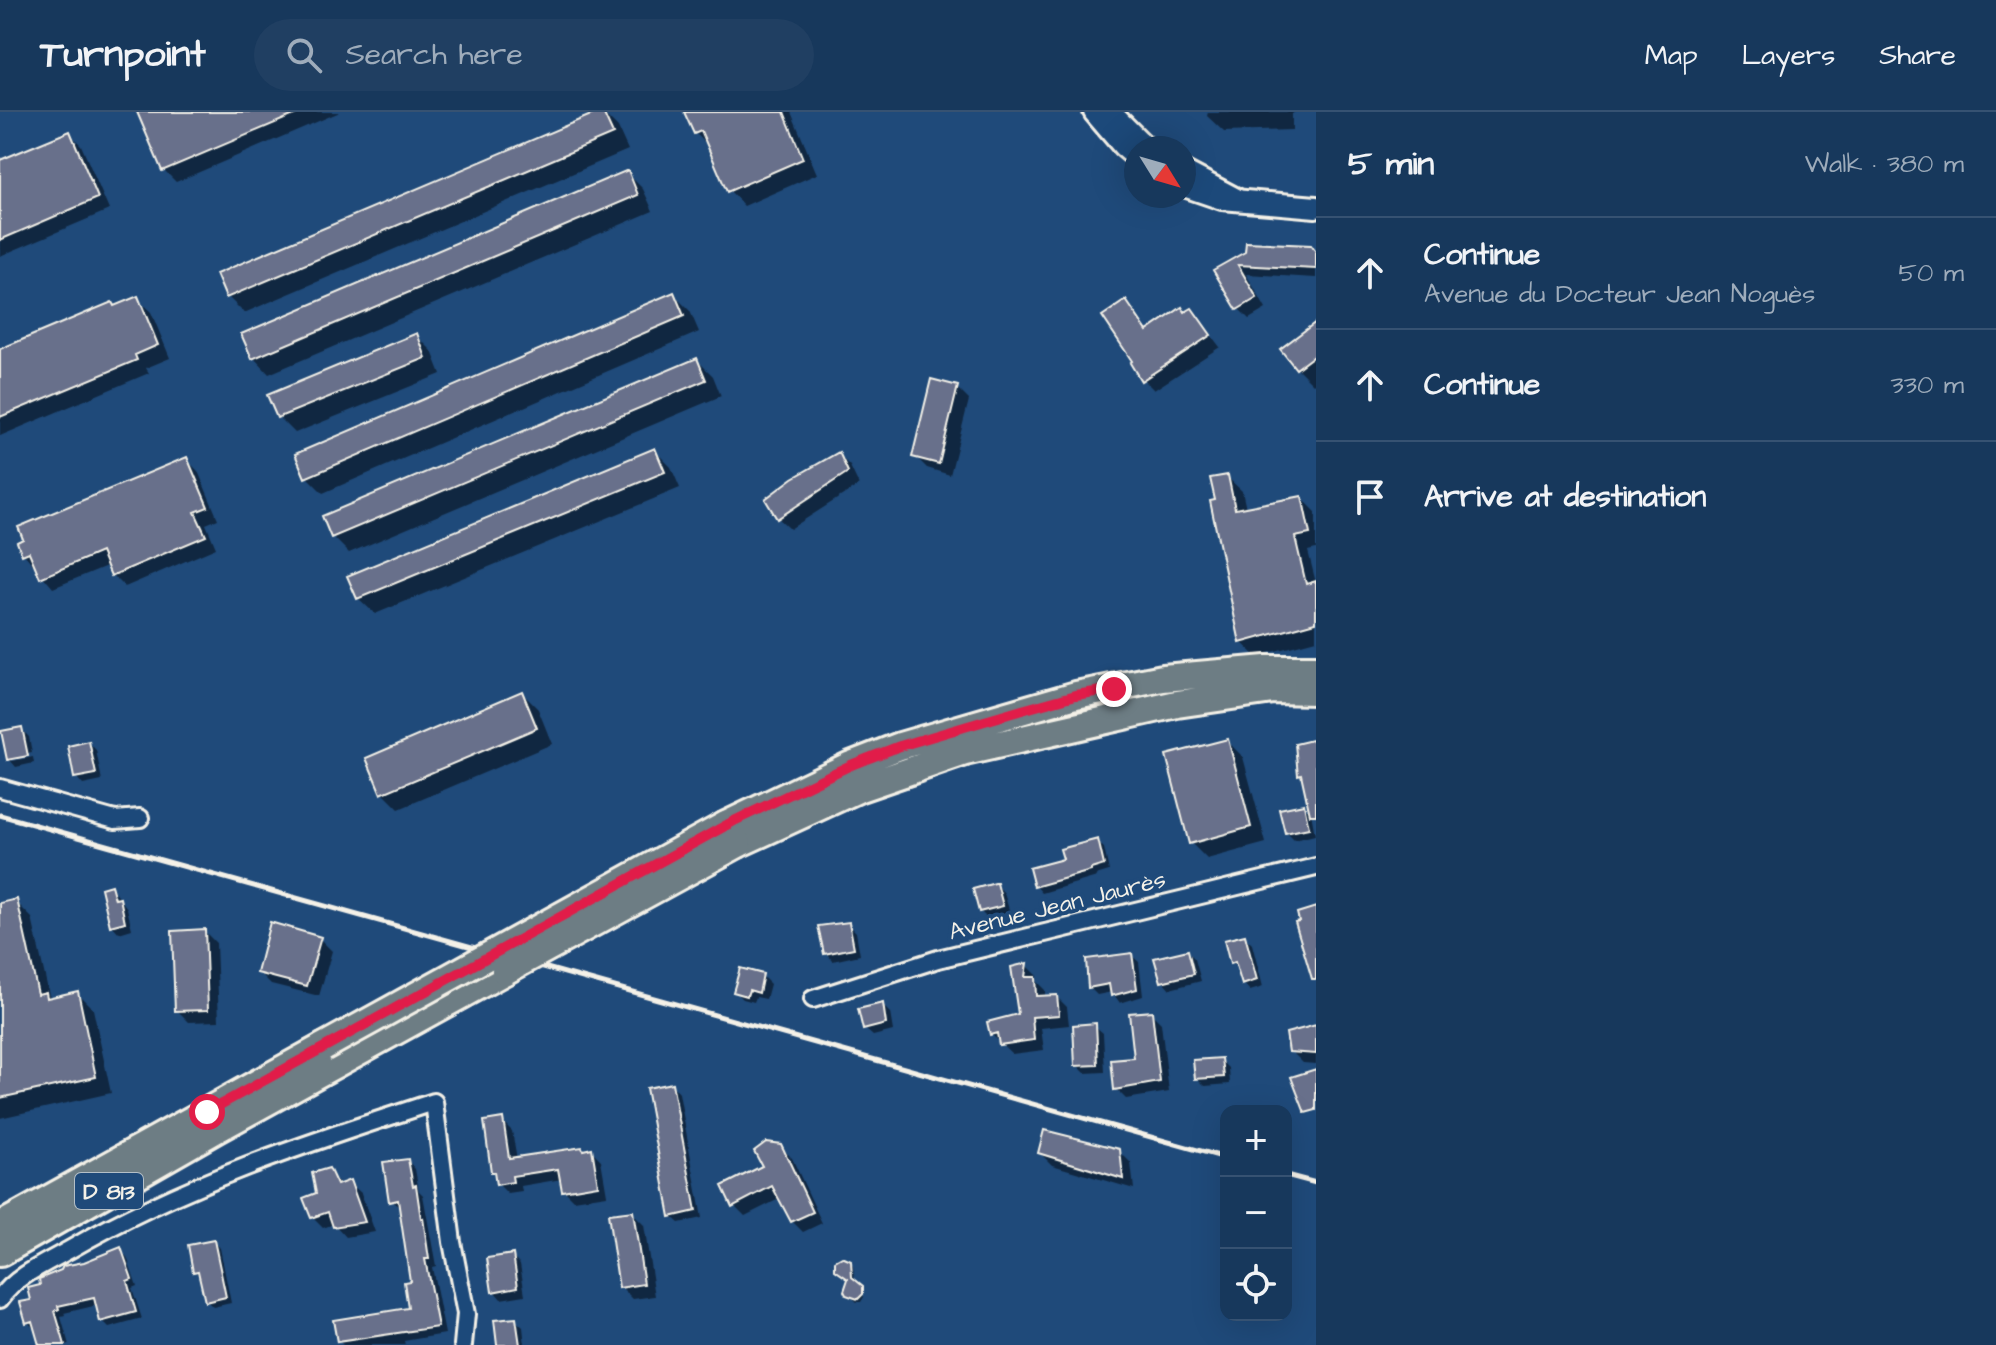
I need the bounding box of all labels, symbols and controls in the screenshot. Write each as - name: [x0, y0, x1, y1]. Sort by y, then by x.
- search box: [254, 19, 814, 91]
- text: Turnpoint: [40, 29, 206, 81]
- icon: search: [282, 33, 326, 77]
- text: Search here: [346, 34, 523, 76]
- text: Map: [1645, 36, 1698, 75]
- text: Layers: [1742, 36, 1835, 75]
- text: Share: [1879, 36, 1956, 75]
- north arrow: [1124, 136, 1196, 208]
- text: 5 min: [1348, 140, 1434, 188]
- text: Walk · 380 m: [1805, 146, 1964, 182]
- text: Continue: [1424, 234, 1540, 276]
- icon: ahead: [1348, 251, 1392, 295]
- text: 50 m: [1899, 255, 1964, 291]
- text: Avenue du Docteur Jean Noguès: [1424, 276, 1815, 312]
- icon: ahead: [1348, 363, 1392, 407]
- text: Continue: [1424, 364, 1540, 406]
- text: 330 m: [1890, 367, 1964, 403]
- icon: arrive: [1348, 475, 1392, 519]
- text: Arrive at destination: [1424, 476, 1706, 518]
- route end: [1096, 671, 1132, 707]
- street label: Avenue Jean Jaurès: [945, 863, 1169, 949]
- route start: [189, 1094, 225, 1130]
- map controls: [1220, 1105, 1292, 1321]
- button: +: [1220, 1105, 1292, 1177]
- road number: D 813: [75, 1173, 143, 1209]
- button: −: [1220, 1177, 1292, 1249]
- button: locate: [1220, 1249, 1292, 1321]

